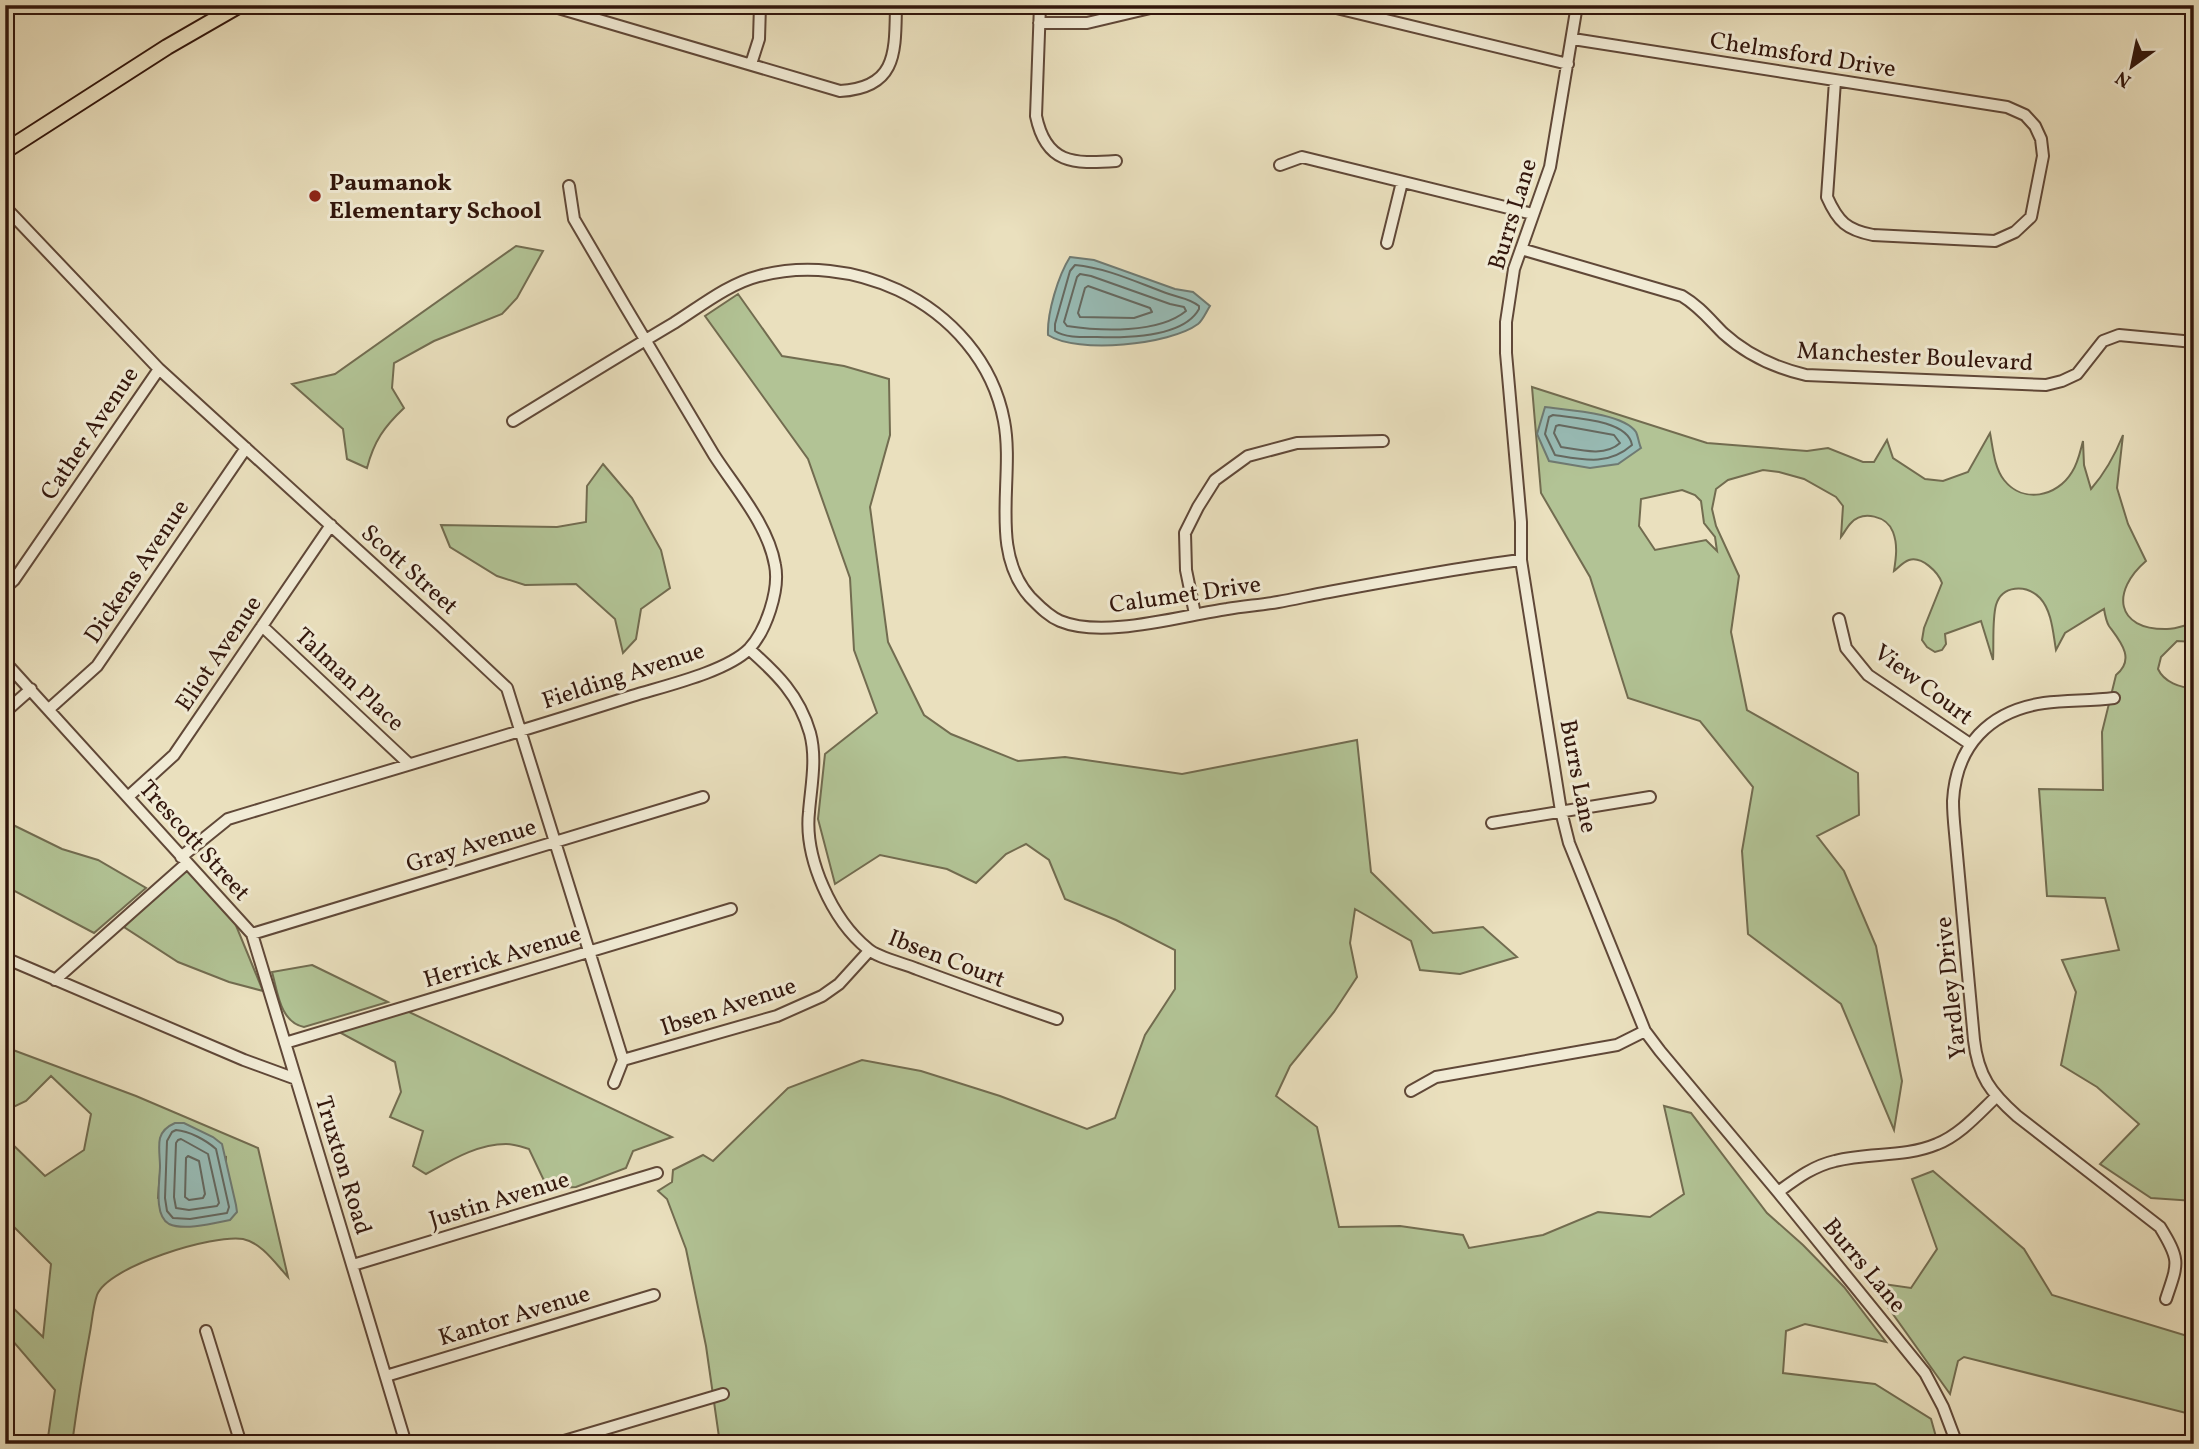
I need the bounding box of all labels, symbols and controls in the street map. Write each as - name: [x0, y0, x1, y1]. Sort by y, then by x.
- street label: Chelmsford Drive: [1707, 24, 1898, 87]
- north arrow: [2098, 32, 2168, 102]
- text: N: [2111, 64, 2137, 93]
- street label: Burrs Lane: [1481, 155, 1547, 274]
- place label: Paumanok Elementary School: [329, 167, 542, 229]
- marker: Paumanok Elementary School: [307, 188, 323, 204]
- street label: Manchester Boulevard: [1796, 335, 2034, 381]
- street label: Cather Avenue: [33, 360, 148, 508]
- street label: Dickens Avenue: [77, 493, 198, 651]
- street label: Scott Street: [352, 517, 465, 624]
- street label: Calumet Drive: [1107, 569, 1263, 623]
- street label: Eliot Avenue: [168, 589, 271, 719]
- street label: Talman Place: [286, 621, 411, 740]
- street label: Fielding Avenue: [538, 635, 709, 719]
- street label: View Court: [1866, 637, 1980, 734]
- street label: Burrs Lane: [1549, 717, 1605, 836]
- street label: Trescott Street: [130, 773, 257, 909]
- street label: Gray Avenue: [402, 811, 541, 883]
- street label: Yardley Drive: [1928, 915, 1976, 1061]
- street label: Herrick Avenue: [420, 918, 586, 998]
- street label: Ibsen Court: [883, 922, 1010, 998]
- street label: Ibsen Avenue: [656, 970, 801, 1046]
- street label: Truxton Road: [305, 1092, 379, 1239]
- street label: Justin Avenue: [425, 1163, 574, 1238]
- street label: Burrs Lane: [1814, 1211, 1913, 1321]
- street label: Kantor Avenue: [435, 1278, 595, 1356]

